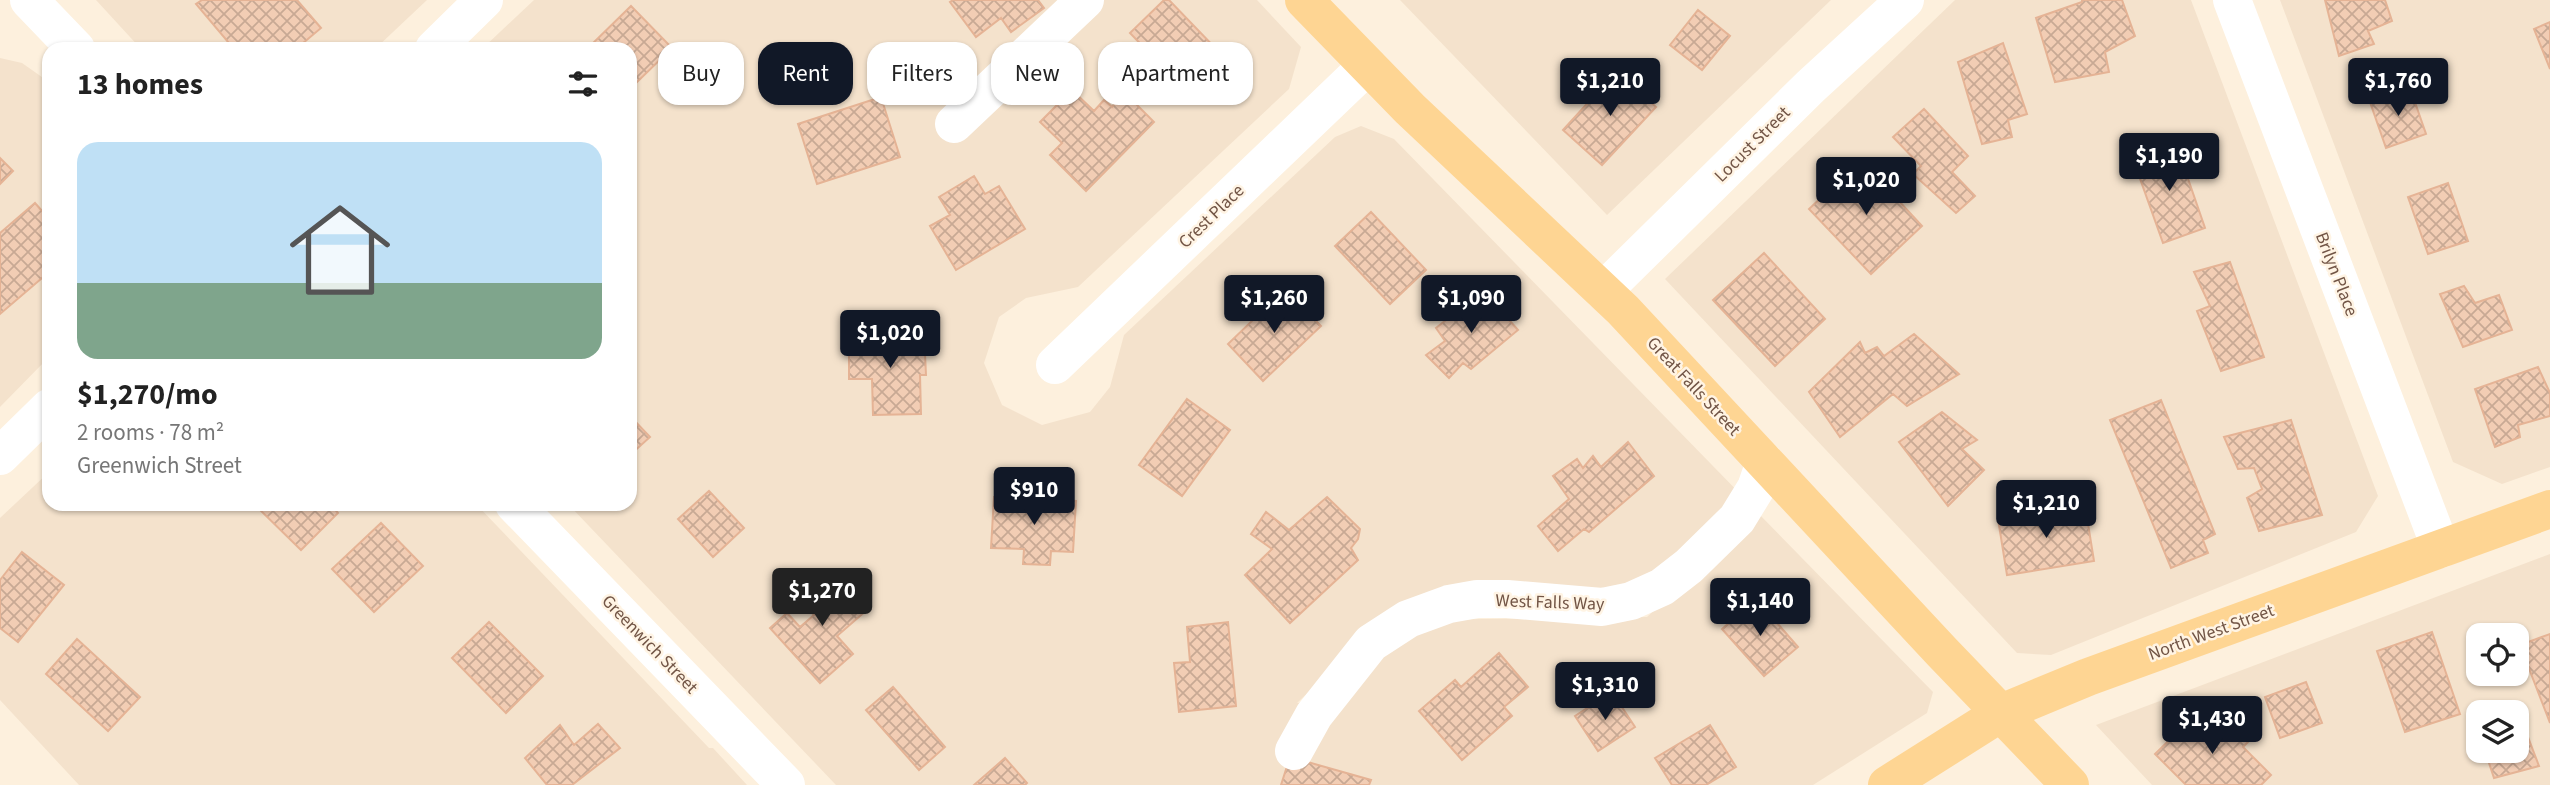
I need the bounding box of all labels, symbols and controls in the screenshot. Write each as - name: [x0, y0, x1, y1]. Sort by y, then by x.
- chip: Buy: [658, 42, 744, 105]
- chip: Rent: [758, 42, 853, 105]
- chip: Filters: [867, 42, 977, 105]
- chip: New: [991, 42, 1084, 105]
- chip: Apartment: [1098, 42, 1253, 105]
- pin: $1,210: [1553, 58, 1667, 118]
- pin: $1,760: [2341, 58, 2455, 118]
- text: 13 homes: [77, 63, 203, 106]
- text: $1,210: [1576, 64, 1644, 97]
- text: $1,760: [2364, 64, 2432, 97]
- icon: filters: [564, 65, 602, 103]
- street label: Locust Street: [1709, 101, 1796, 188]
- pin: $1,190: [2112, 134, 2226, 193]
- text: $1,190: [2135, 139, 2203, 172]
- pin: $1,020: [1809, 158, 1923, 217]
- text: $1,020: [1832, 163, 1900, 196]
- street label: Crest Place: [1173, 179, 1250, 254]
- icon: home: [277, 187, 403, 313]
- street label: Brilyn Place: [2309, 228, 2364, 320]
- pin: $1,260: [1217, 276, 1331, 335]
- pin: $1,090: [1414, 276, 1528, 335]
- text: $1,260: [1240, 281, 1308, 314]
- text: $1,090: [1437, 281, 1505, 314]
- pin: $1,020: [833, 310, 947, 370]
- text: $1,020: [856, 316, 924, 349]
- street label: Great Falls Street: [1641, 331, 1746, 441]
- text: $1,270/mo: [77, 373, 218, 416]
- text: 2 rooms · 78 m²: [77, 416, 224, 449]
- text: Greenwich Street: [77, 449, 242, 482]
- pin: $910: [993, 468, 1075, 527]
- text: $910: [1010, 473, 1058, 506]
- pin: $1,210: [1989, 480, 2103, 540]
- text: $1,210: [2012, 486, 2080, 519]
- pin: $1,270: [765, 568, 879, 628]
- text: $1,270: [788, 574, 856, 607]
- pin: $1,140: [1703, 578, 1817, 638]
- text: $1,140: [1726, 584, 1794, 617]
- street label: West Falls Way: [1495, 588, 1605, 617]
- street label: Greenwich Street: [596, 589, 703, 699]
- street label: North West Street: [2145, 598, 2278, 667]
- map controls: [2466, 623, 2529, 763]
- button: locate: [2466, 623, 2529, 686]
- pin: $1,310: [1548, 662, 1662, 722]
- text: $1,310: [1571, 668, 1639, 701]
- pin: $1,430: [2155, 696, 2269, 756]
- button: layers: [2466, 700, 2529, 763]
- text: $1,430: [2178, 702, 2246, 735]

